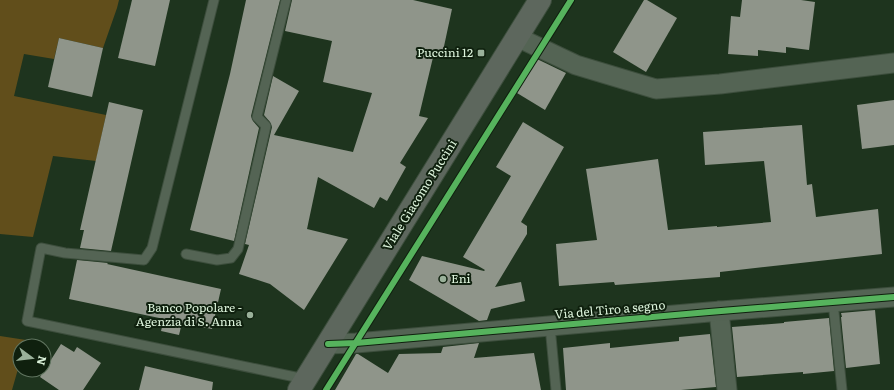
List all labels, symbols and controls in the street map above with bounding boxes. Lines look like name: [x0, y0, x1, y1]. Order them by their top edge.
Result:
place label: Puccini 12: [417, 43, 473, 61]
marker: Puccini 12: [476, 48, 486, 58]
street label: Viale Giacomo Puccini: [378, 136, 461, 253]
place label: Eni: [451, 269, 471, 287]
marker: Eni: [438, 274, 448, 284]
street label: Via del Tiro a segno: [554, 295, 666, 323]
place label: Banco Popolare - Agenzia di S. Anna: [136, 298, 243, 330]
marker: Banco Popolare - Agenzia di S. Anna: [245, 310, 255, 320]
north arrow: [12, 338, 52, 378]
text: N: [34, 354, 52, 367]

